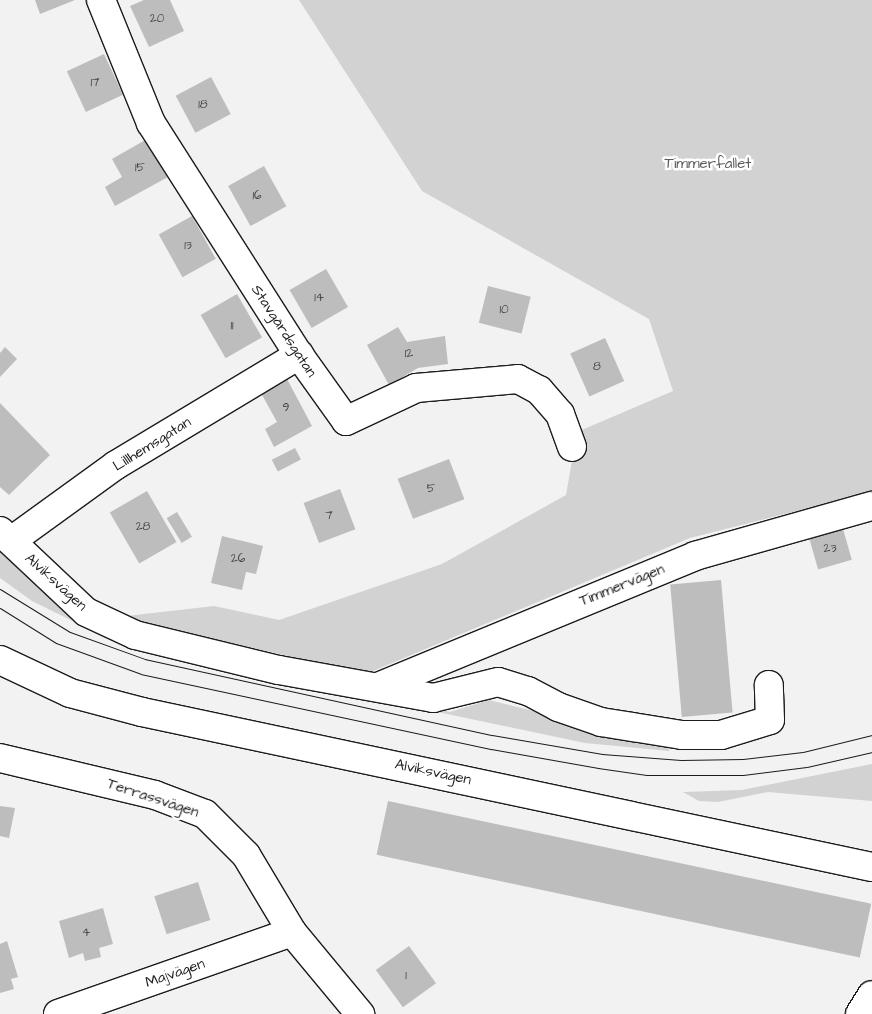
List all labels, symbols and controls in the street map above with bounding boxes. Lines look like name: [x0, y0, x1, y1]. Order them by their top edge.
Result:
house number: 20: [150, 12, 164, 26]
house number: 17: [91, 76, 99, 90]
house number: 18: [198, 98, 208, 112]
park label: Timmerfallet: [665, 155, 751, 173]
house number: 15: [135, 161, 145, 175]
house number: 16: [252, 189, 262, 203]
house number: 13: [184, 239, 192, 253]
street label: Stavgårdsgatan: [247, 281, 321, 381]
house number: 14: [314, 291, 324, 305]
house number: 10: [499, 303, 509, 317]
house number: 11: [230, 319, 234, 333]
house number: 12: [405, 347, 413, 361]
house number: 8: [593, 360, 601, 374]
house number: 9: [283, 401, 289, 415]
street label: Lillhemsgatan: [110, 413, 194, 475]
house number: 5: [427, 482, 435, 496]
house number: 7: [325, 509, 333, 523]
house number: 28: [136, 520, 150, 534]
house number: 23: [824, 542, 836, 556]
street label: Alviksvägen: [21, 549, 91, 615]
house number: 26: [231, 552, 245, 566]
street label: Timmervägen: [577, 560, 667, 610]
street label: Alviksvägen: [393, 755, 473, 789]
street label: Terrassvägen: [105, 775, 201, 821]
house number: 4: [82, 926, 90, 940]
street label: Majvägen: [143, 954, 207, 992]
house number: 1: [405, 969, 407, 983]

